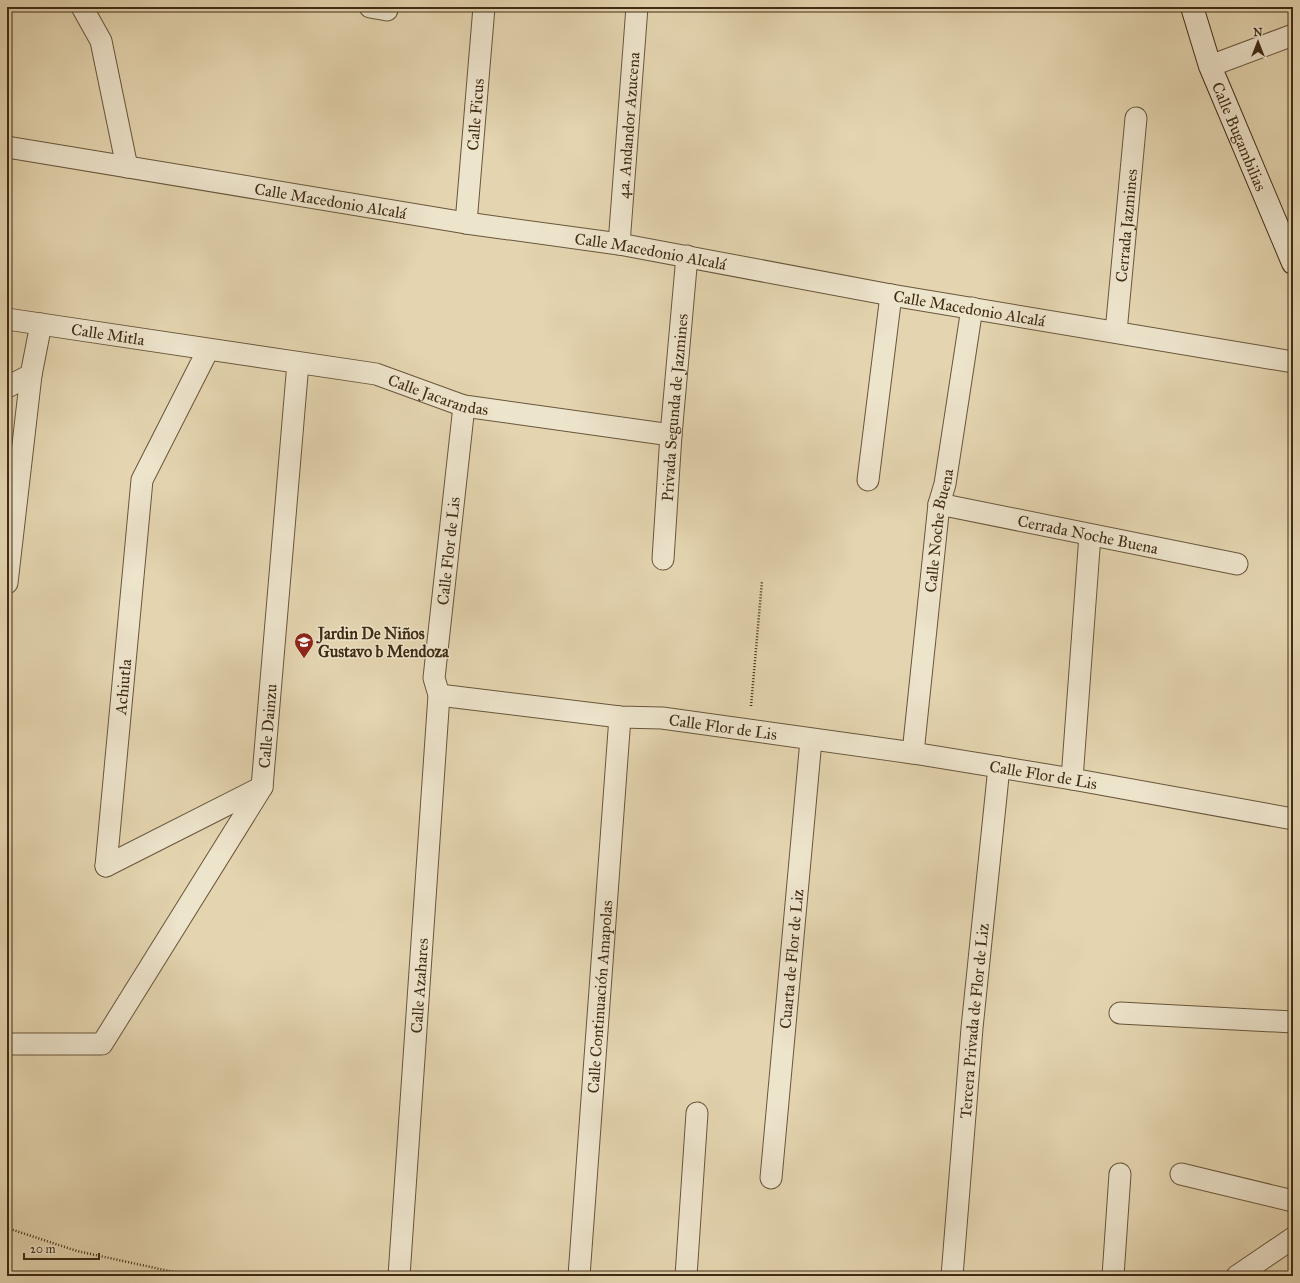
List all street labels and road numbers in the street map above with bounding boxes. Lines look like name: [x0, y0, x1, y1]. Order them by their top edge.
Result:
street label: 4a. Andandor Azucena: [613, 51, 644, 199]
street label: Calle Ficus: [463, 77, 488, 151]
street label: Calle Bugambilias: [1208, 79, 1271, 194]
street label: Cerrada Jazmines: [1112, 168, 1141, 283]
street label: Calle Macedonio Alcalá: [253, 179, 408, 223]
street label: Calle Macedonio Alcalá: [574, 229, 728, 274]
street label: Calle Macedonio Alcalá: [892, 287, 1047, 331]
street label: Privada Segunda de Jazmines: [658, 313, 692, 502]
street label: Calle Mitla: [70, 320, 146, 349]
street label: Calle Jacarandas: [385, 370, 490, 419]
street label: Calle Noche Buena: [921, 467, 957, 593]
street label: Calle Flor de Lis: [433, 496, 464, 606]
street label: Cerrada Noche Buena: [1016, 511, 1160, 558]
street label: Achiutla: [111, 658, 135, 717]
street label: Calle Dainzu: [255, 682, 281, 769]
street label: Calle Flor de Lis: [668, 710, 778, 744]
street label: Calle Flor de Lis: [988, 757, 1099, 793]
street label: Cuarta de Flor de Liz: [776, 888, 807, 1030]
street label: Calle Continuación Amapolas: [583, 899, 617, 1094]
street label: Tercera Privada de Flor de Liz: [956, 922, 993, 1119]
street label: Calle Azahares: [407, 937, 432, 1034]

